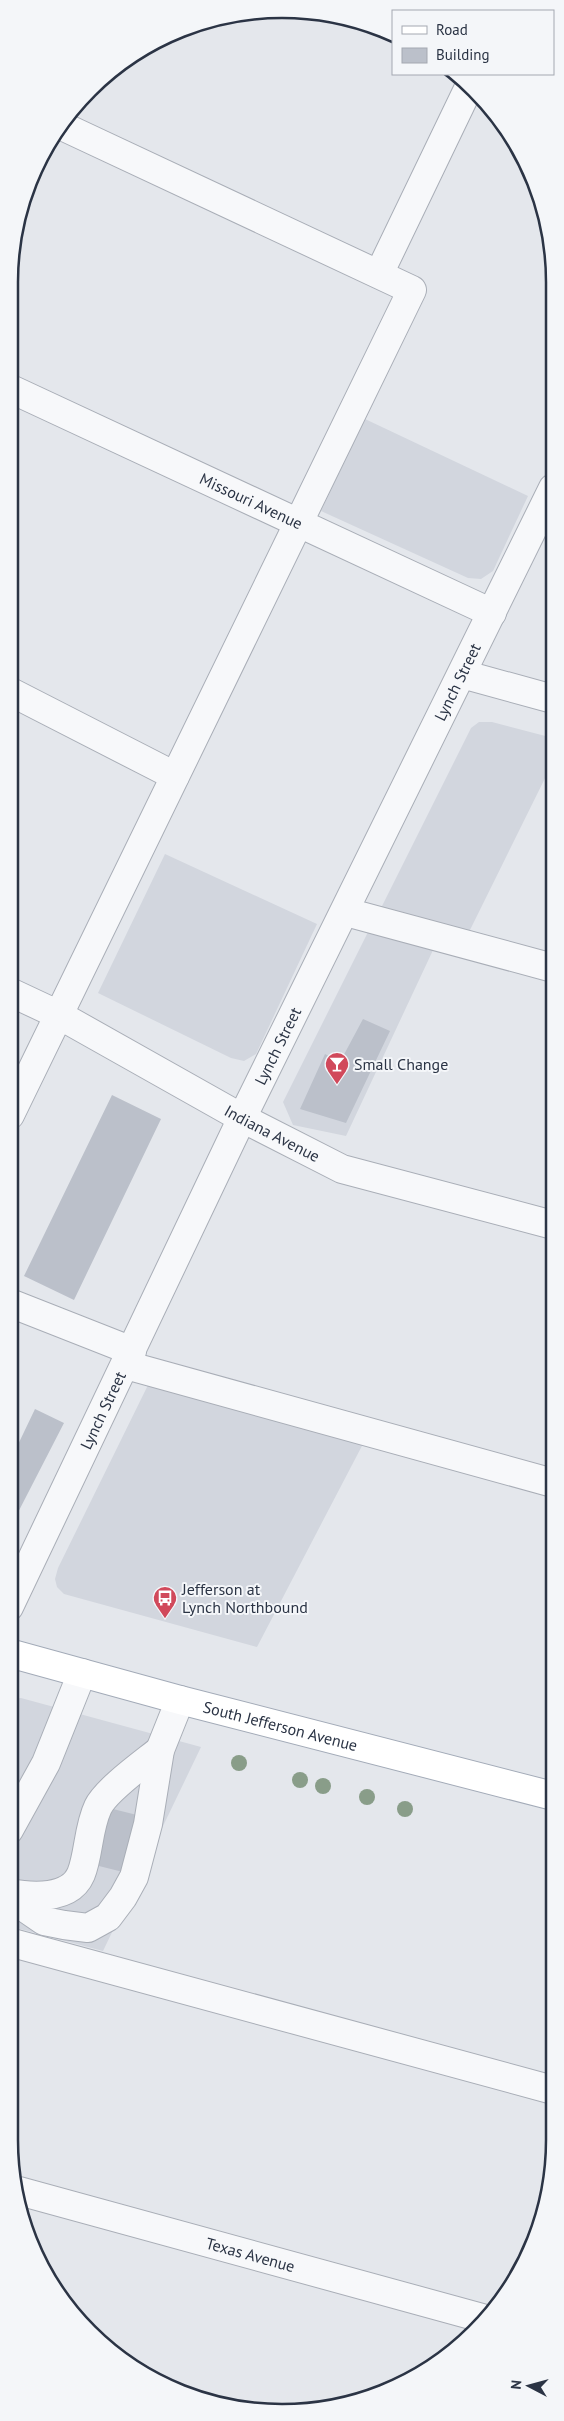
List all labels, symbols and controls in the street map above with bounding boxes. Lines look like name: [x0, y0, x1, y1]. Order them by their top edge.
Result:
legend: [392, 10, 554, 75]
text: Road: [436, 20, 468, 39]
text: Building: [436, 45, 490, 64]
street label: Missouri Avenue: [197, 468, 306, 533]
street label: Lynch Street: [430, 639, 485, 724]
street label: Lynch Street: [250, 1003, 305, 1088]
bar icon: Small Change: [324, 1051, 350, 1085]
place label: Small Change: [354, 1054, 448, 1074]
street label: Indiana Avenue: [221, 1100, 323, 1166]
street label: Lynch Street: [76, 1367, 130, 1452]
place label: Jefferson at Lynch Northbound: [181, 1579, 308, 1617]
bus stop icon: Jefferson at Lynch Northbound: [152, 1585, 178, 1619]
street label: South Jefferson Avenue: [201, 1696, 360, 1755]
street label: Texas Avenue: [204, 2233, 297, 2276]
north arrow: [504, 2361, 554, 2411]
text: N: [507, 2379, 526, 2390]

